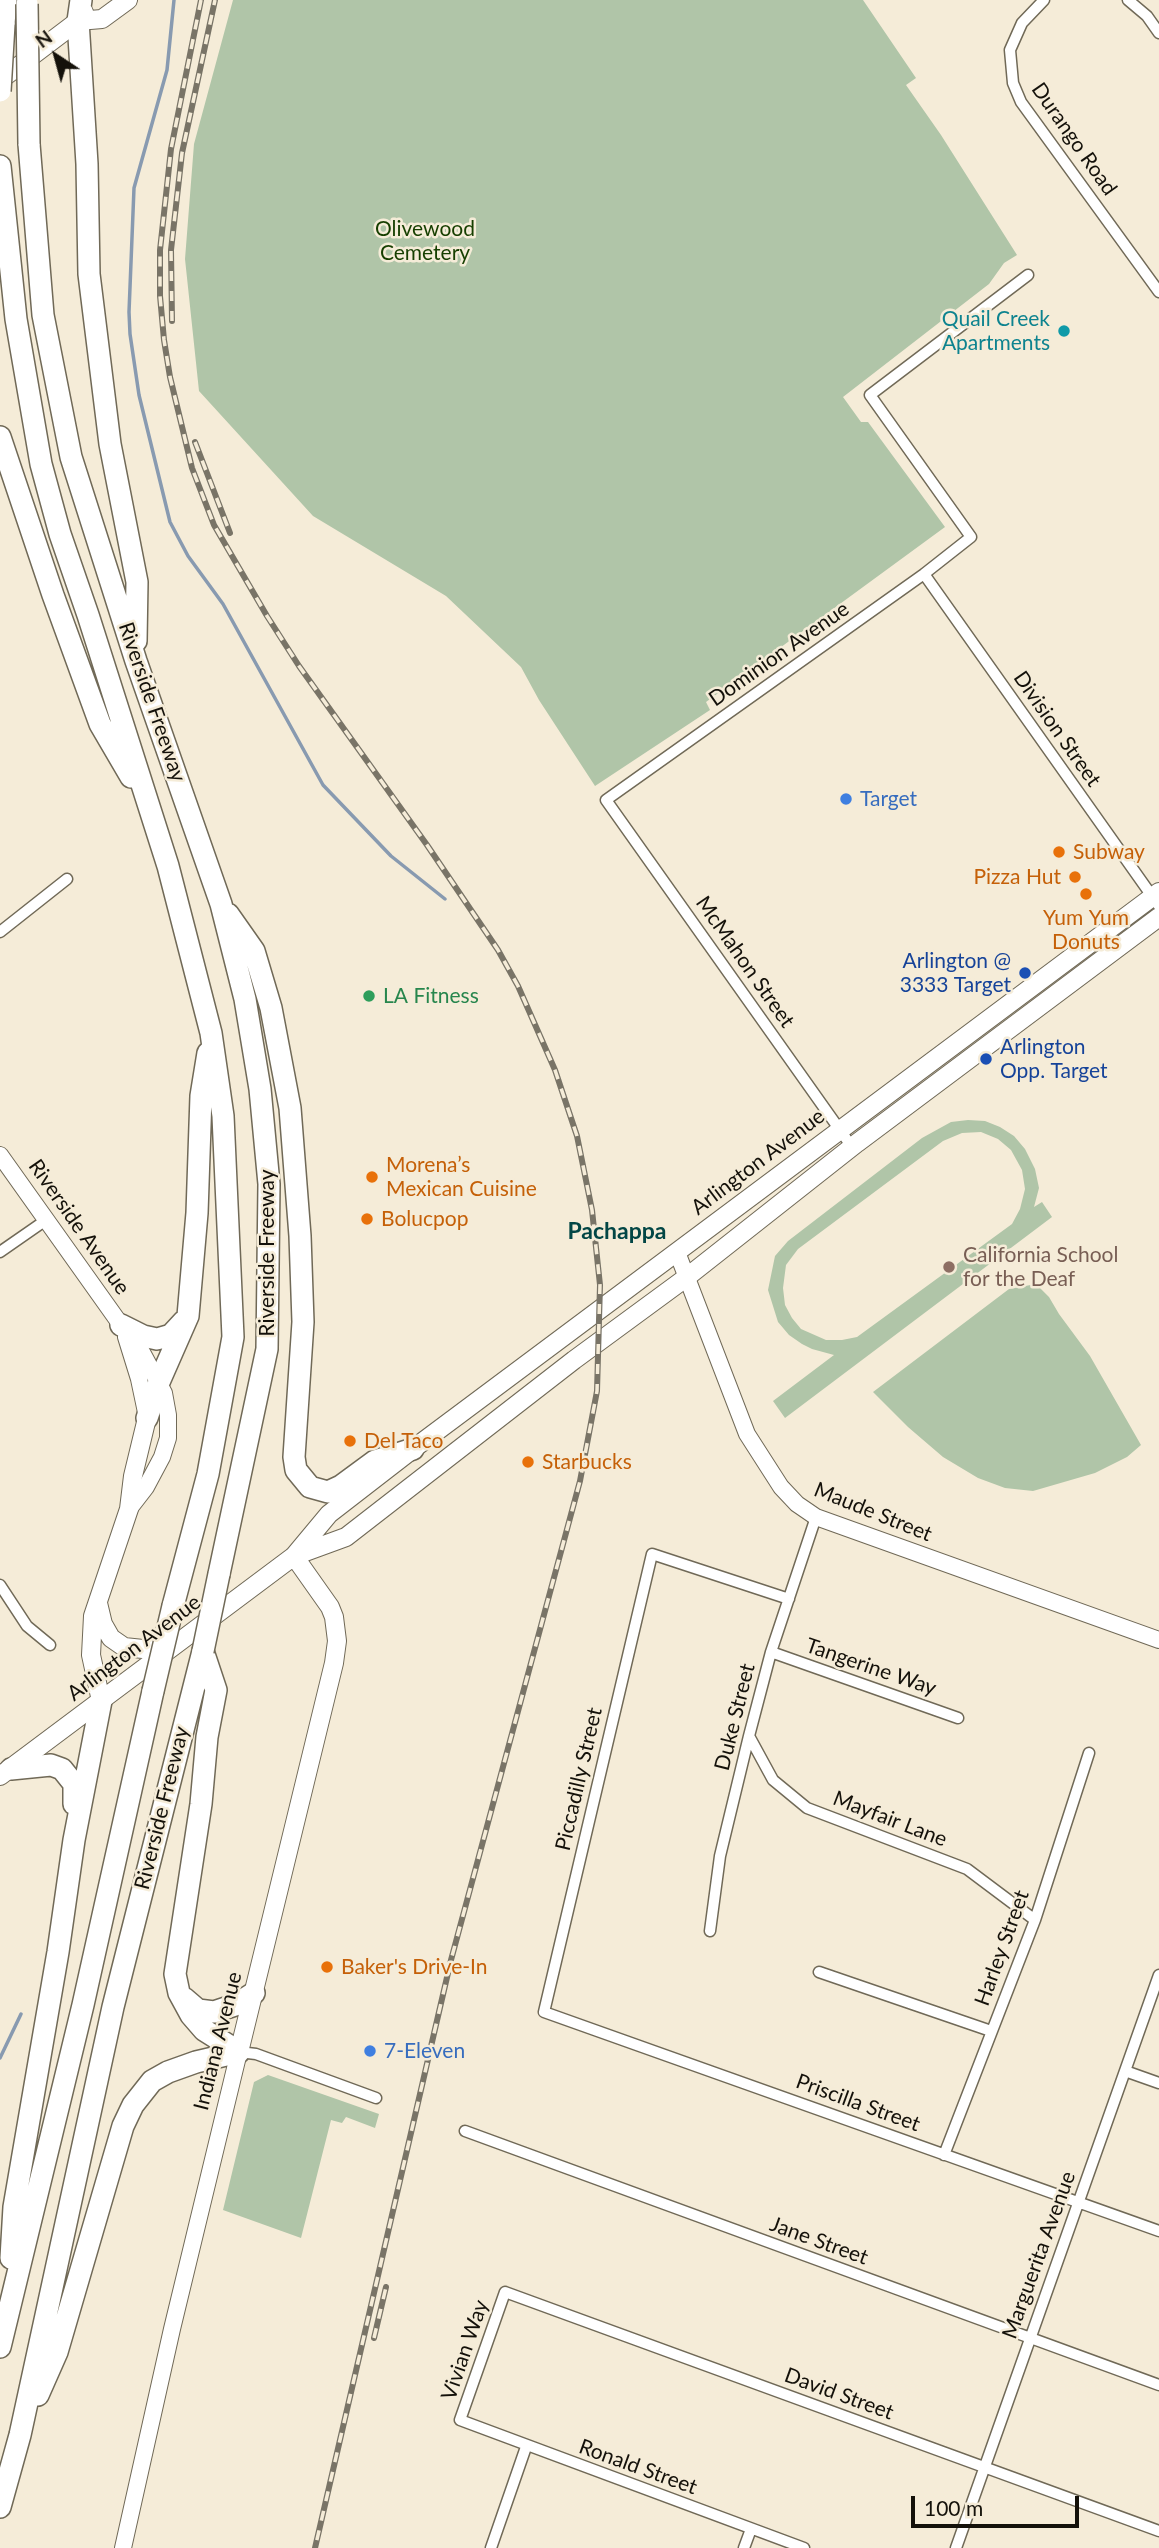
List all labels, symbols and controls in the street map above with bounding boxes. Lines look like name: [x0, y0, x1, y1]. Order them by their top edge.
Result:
north arrow: [21, 21, 91, 91]
text: N: [31, 25, 56, 52]
street label: Durango Road: [1026, 78, 1122, 200]
park label: Olivewood Cemetery: [375, 216, 475, 266]
place label: Quail Creek Apartments: [942, 306, 1050, 356]
marker: Quail Creek Apartments: [1056, 323, 1072, 339]
street label: Dominion Avenue: [704, 596, 854, 712]
street label: Riverside Freeway: [113, 619, 191, 785]
street label: Division Street: [1008, 666, 1106, 792]
place label: Target: [860, 786, 917, 812]
marker: Target: [838, 791, 854, 807]
place label: Subway: [1073, 839, 1145, 865]
marker: Subway: [1051, 844, 1067, 860]
place label: Pizza Hut: [974, 864, 1061, 890]
marker: Pizza Hut: [1067, 869, 1083, 885]
marker: Yum Yum Donuts: [1078, 886, 1094, 902]
street label: McMahon Street: [690, 891, 800, 1033]
place label: Yum Yum Donuts: [1043, 905, 1129, 955]
place label: Arlington @ 3333 Target: [900, 948, 1011, 998]
marker: Arlington @ 3333 Target: [1017, 965, 1033, 981]
place label: LA Fitness: [383, 983, 479, 1009]
marker: LA Fitness: [361, 988, 377, 1004]
place label: Arlington Opp. Target: [1000, 1034, 1108, 1084]
marker: Arlington Opp. Target: [978, 1051, 994, 1067]
street label: Arlington Avenue: [686, 1104, 830, 1220]
place label: Morena’s Mexican Cuisine: [386, 1152, 537, 1202]
street label: Riverside Avenue: [23, 1155, 135, 1299]
street label: Riverside Freeway: [254, 1169, 280, 1337]
marker: Morena’s Mexican Cuisine: [364, 1169, 380, 1185]
place label: Bolucpop: [381, 1206, 468, 1232]
marker: Bolucpop: [359, 1211, 375, 1227]
district label: Pachappa: [567, 1218, 667, 1246]
place label: California School for the Deaf: [963, 1242, 1118, 1292]
marker: California School for the Deaf: [941, 1259, 957, 1275]
place label: Del Taco: [364, 1428, 443, 1454]
marker: Del Taco: [342, 1433, 358, 1449]
place label: Starbucks: [542, 1449, 632, 1475]
marker: Starbucks: [520, 1454, 536, 1470]
street label: Maude Street: [810, 1477, 936, 1547]
street label: Arlington Avenue: [62, 1590, 206, 1706]
street label: Tangerine Way: [802, 1633, 940, 1701]
street label: Duke Street: [710, 1661, 760, 1773]
street label: Piccadilly Street: [550, 1705, 608, 1853]
street label: Riverside Freeway: [130, 1724, 194, 1892]
street label: Mayfair Lane: [829, 1786, 951, 1852]
street label: Harley Street: [969, 1887, 1035, 2009]
place label: Baker's Drive-In: [341, 1954, 488, 1980]
marker: Baker's Drive-In: [319, 1959, 335, 1975]
street label: Indiana Avenue: [189, 1969, 247, 2113]
place label: 7-Eleven: [384, 2038, 465, 2064]
marker: 7-Eleven: [362, 2043, 378, 2059]
street label: Priscilla Street: [792, 2069, 924, 2137]
street label: Marguerita Avenue: [997, 2168, 1081, 2342]
street label: Jane Street: [767, 2212, 871, 2270]
street label: Vivian Way: [436, 2297, 494, 2403]
street label: David Street: [781, 2363, 897, 2425]
street label: Ronald Street: [575, 2434, 701, 2500]
scale bar: [914, 2482, 1082, 2526]
text: 100 m: [924, 2495, 983, 2520]

